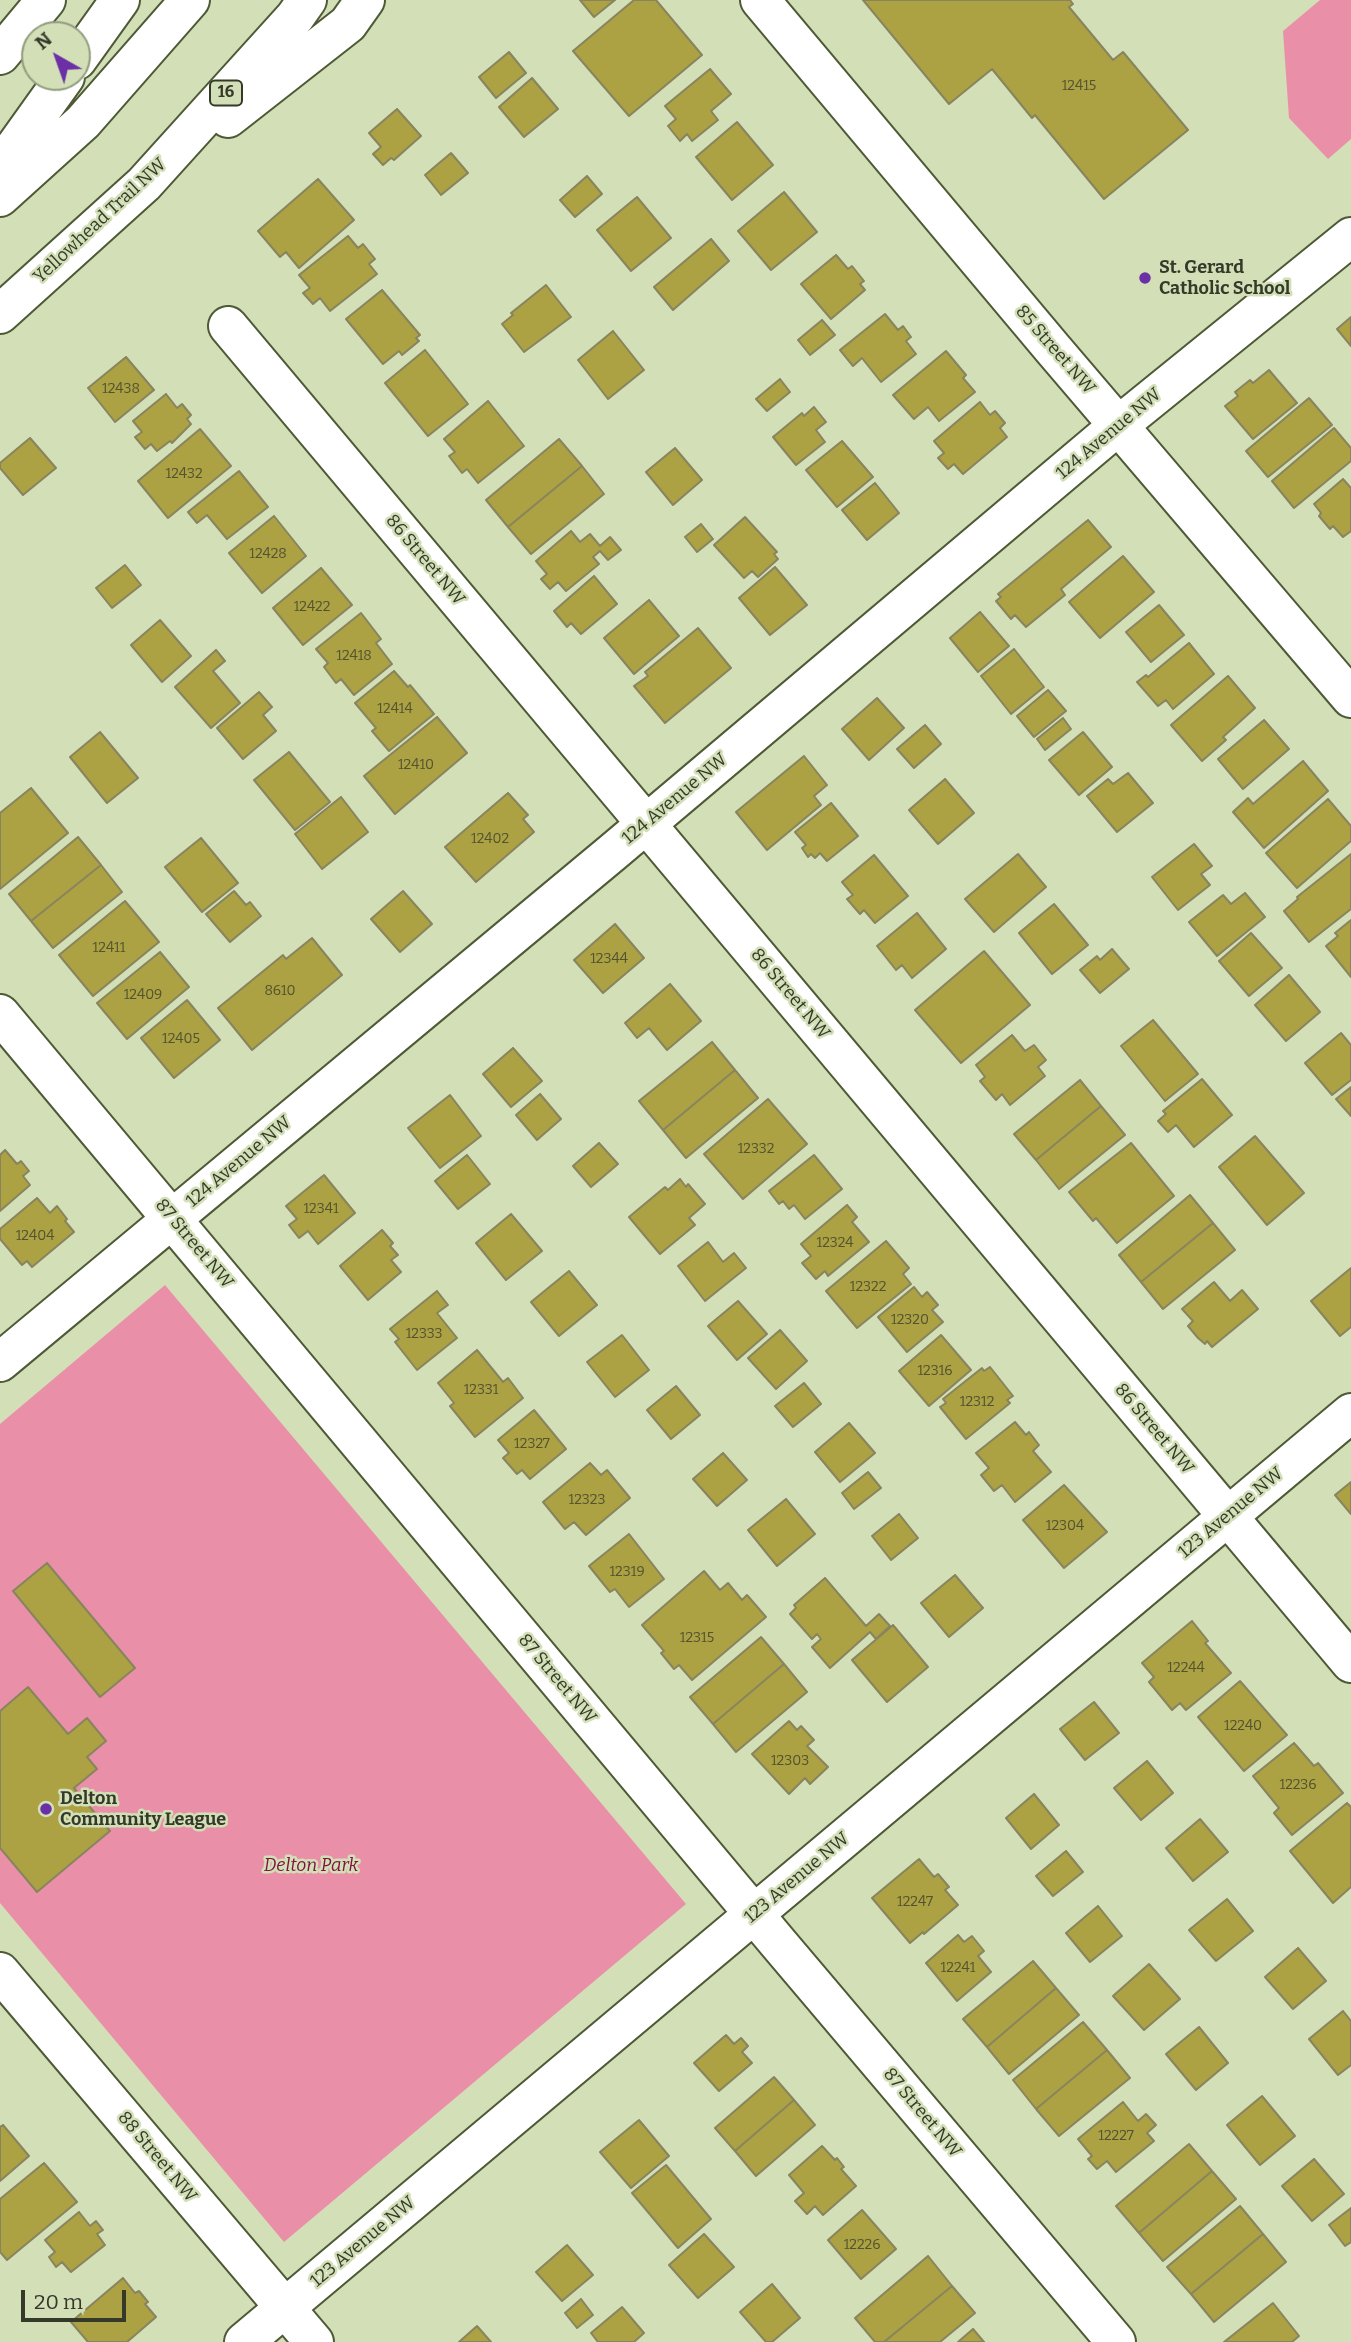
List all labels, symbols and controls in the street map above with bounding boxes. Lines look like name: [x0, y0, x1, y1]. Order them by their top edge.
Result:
north arrow: [21, 21, 91, 91]
text: N: [30, 28, 56, 55]
house number: 12415: [1062, 78, 1096, 94]
road number: 16: [210, 80, 242, 106]
street label: Yellowhead Trail NW: [29, 154, 171, 288]
place label: St. Gerard Catholic School: [1159, 257, 1290, 300]
marker: St. Gerard Catholic School: [1137, 270, 1153, 286]
street label: 85 Street NW: [1011, 301, 1099, 399]
house number: 12438: [102, 381, 140, 397]
street label: 124 Avenue NW: [1052, 384, 1166, 484]
house number: 12432: [165, 466, 203, 482]
street label: 86 Street NW: [381, 510, 469, 610]
house number: 12428: [249, 546, 287, 562]
house number: 12422: [294, 599, 330, 615]
house number: 12418: [336, 648, 372, 664]
house number: 12414: [377, 701, 413, 717]
street label: 124 Avenue NW: [618, 749, 732, 849]
house number: 12410: [398, 757, 434, 773]
house number: 12402: [471, 831, 509, 847]
house number: 12411: [93, 940, 125, 956]
street label: 86 Street NW: [746, 944, 834, 1044]
house number: 12344: [590, 951, 628, 967]
house number: 8610: [264, 983, 296, 999]
house number: 12409: [124, 987, 162, 1003]
house number: 12405: [162, 1031, 200, 1047]
street label: 124 Avenue NW: [182, 1112, 296, 1212]
house number: 12332: [738, 1141, 774, 1157]
street label: 87 Street NW: [150, 1195, 238, 1293]
house number: 12341: [303, 1201, 339, 1217]
house number: 12404: [16, 1228, 54, 1244]
house number: 12324: [816, 1235, 854, 1251]
house number: 12322: [850, 1279, 886, 1295]
house number: 12320: [891, 1312, 929, 1328]
house number: 12333: [406, 1326, 442, 1342]
house number: 12316: [917, 1363, 953, 1379]
street label: 86 Street NW: [1110, 1379, 1198, 1479]
house number: 12331: [464, 1382, 498, 1398]
house number: 12312: [960, 1394, 994, 1410]
house number: 12327: [514, 1436, 550, 1452]
street label: 123 Avenue NW: [1174, 1463, 1288, 1563]
house number: 12323: [569, 1492, 605, 1508]
house number: 12304: [1046, 1518, 1084, 1534]
house number: 12319: [609, 1564, 645, 1580]
street label: 87 Street NW: [513, 1630, 601, 1728]
house number: 12315: [680, 1630, 714, 1646]
house number: 12244: [1167, 1660, 1205, 1676]
house number: 12240: [1224, 1718, 1262, 1734]
house number: 12303: [771, 1753, 809, 1769]
house number: 12236: [1279, 1777, 1317, 1793]
place label: Delton Community League: [60, 1788, 226, 1830]
marker: Delton Community League: [38, 1801, 54, 1817]
street label: 123 Avenue NW: [740, 1828, 854, 1928]
park label: Delton Park: [264, 1855, 358, 1877]
house number: 12247: [897, 1894, 933, 1910]
house number: 12241: [941, 1960, 975, 1976]
street label: 87 Street NW: [878, 2064, 966, 2162]
street label: 88 Street NW: [113, 2107, 201, 2207]
house number: 12227: [1098, 2128, 1134, 2144]
street label: 123 Avenue NW: [306, 2192, 420, 2292]
house number: 12226: [844, 2237, 880, 2253]
scale bar: [24, 2276, 130, 2320]
text: 20 m: [34, 2289, 83, 2315]

